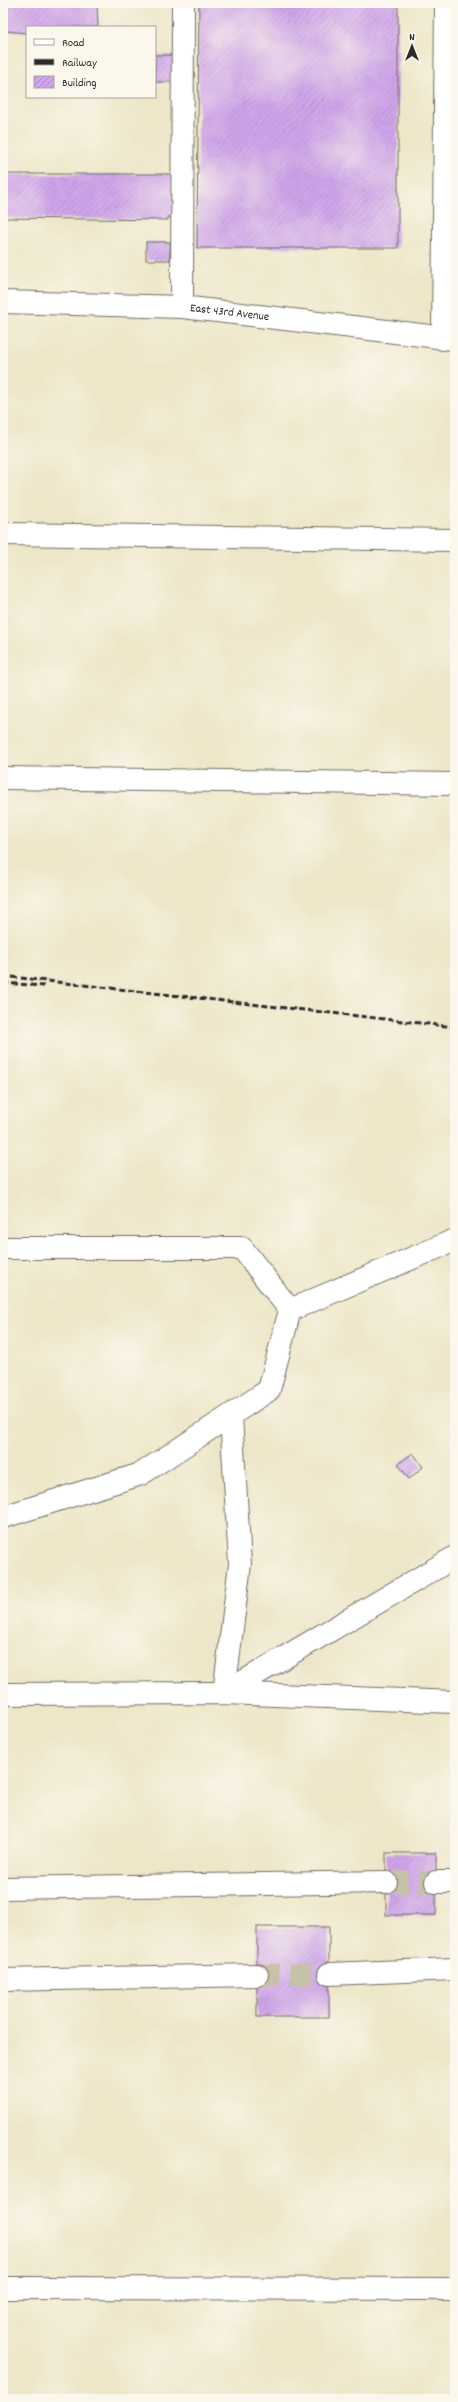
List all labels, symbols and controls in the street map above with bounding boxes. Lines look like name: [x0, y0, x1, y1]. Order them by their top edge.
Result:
legend: [26, 26, 156, 98]
north arrow: [392, 26, 432, 66]
text: N: [409, 30, 415, 46]
text: Road: [62, 35, 84, 52]
text: Railway: [62, 55, 98, 72]
text: Building: [62, 75, 97, 92]
street label: East 43rd Avenue: [189, 300, 270, 326]

